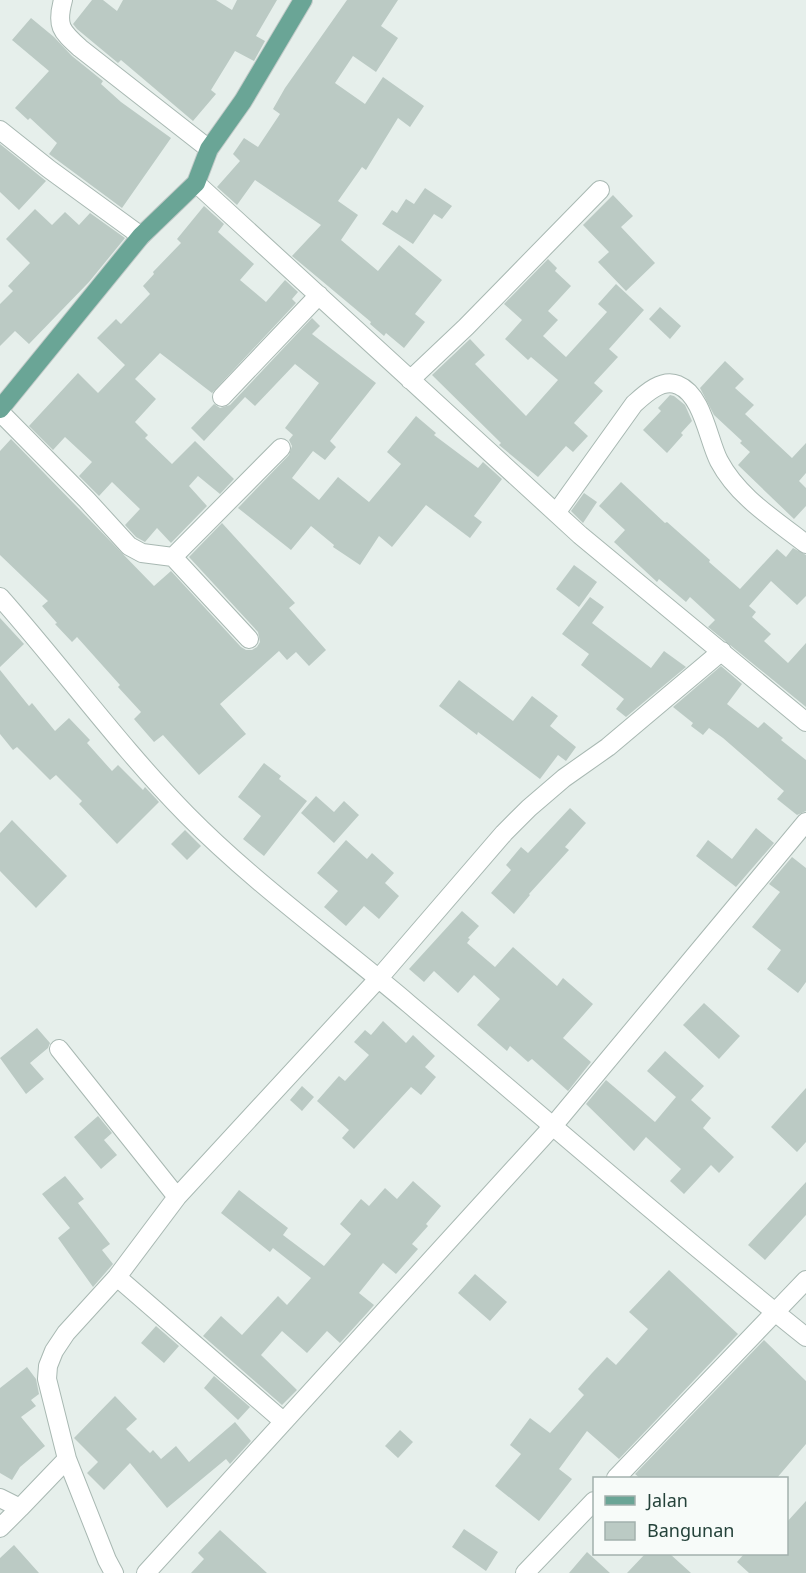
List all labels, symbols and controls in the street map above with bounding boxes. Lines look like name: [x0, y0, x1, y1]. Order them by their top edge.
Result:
legend: [593, 1477, 788, 1555]
text: Jalan: [645, 1488, 688, 1512]
text: Bangunan: [647, 1518, 734, 1542]

